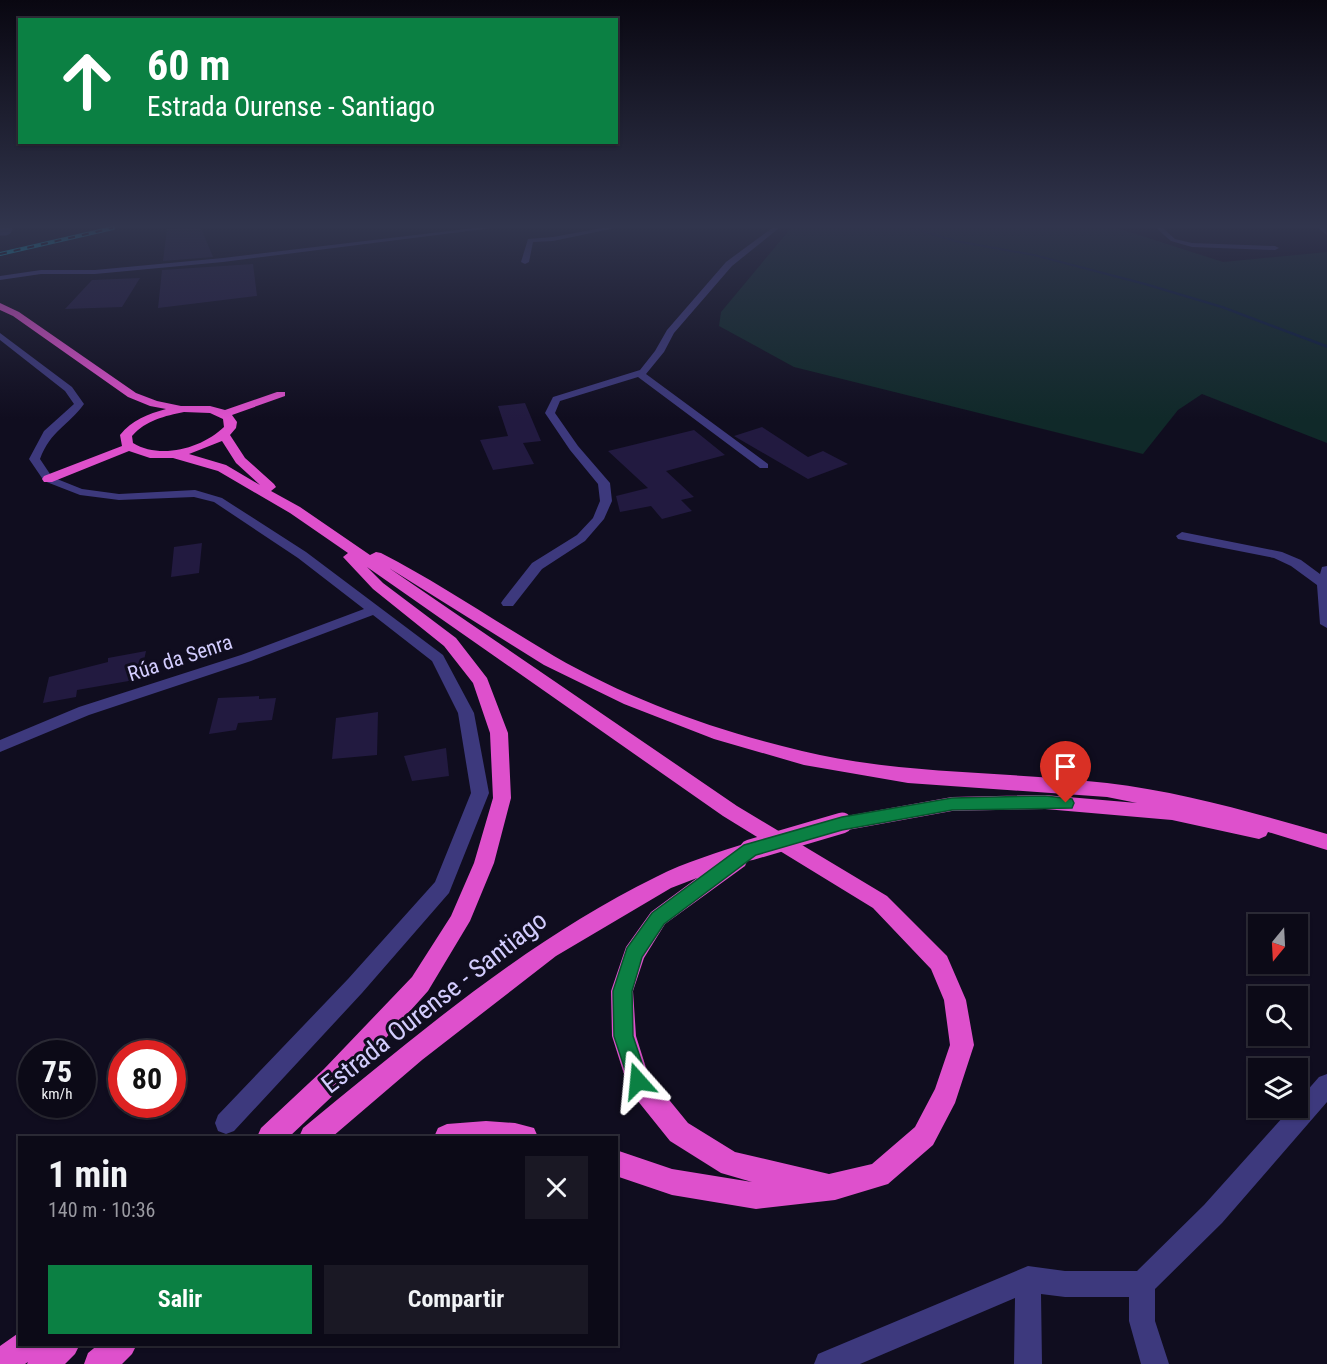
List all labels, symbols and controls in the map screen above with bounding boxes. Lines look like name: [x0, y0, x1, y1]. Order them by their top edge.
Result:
text: 60 m: [147, 41, 230, 90]
icon: ahead: [48, 42, 126, 120]
text: Estrada Ourense - Santiago: [147, 91, 435, 123]
street label: Rúa da Senra: [125, 630, 235, 686]
pin: [1040, 741, 1091, 803]
icon: arrive: [1049, 750, 1082, 783]
street label: Estrada Ourense - Santiago: [316, 905, 552, 1099]
north arrow: [1248, 914, 1308, 974]
map controls: [1248, 914, 1308, 1118]
button: search: [1248, 986, 1308, 1046]
speed limit sign: 80: [108, 1040, 186, 1118]
position arrow: [606, 1049, 670, 1113]
text: 75: [42, 1054, 72, 1089]
button: layers: [1248, 1058, 1308, 1118]
text: km/h: [42, 1085, 72, 1103]
text: 1 min: [48, 1154, 128, 1196]
button: close: [525, 1156, 588, 1219]
text: 140 m · 10:36: [48, 1198, 155, 1222]
button: Salir: [48, 1265, 312, 1334]
button: Compartir: [324, 1265, 588, 1334]

